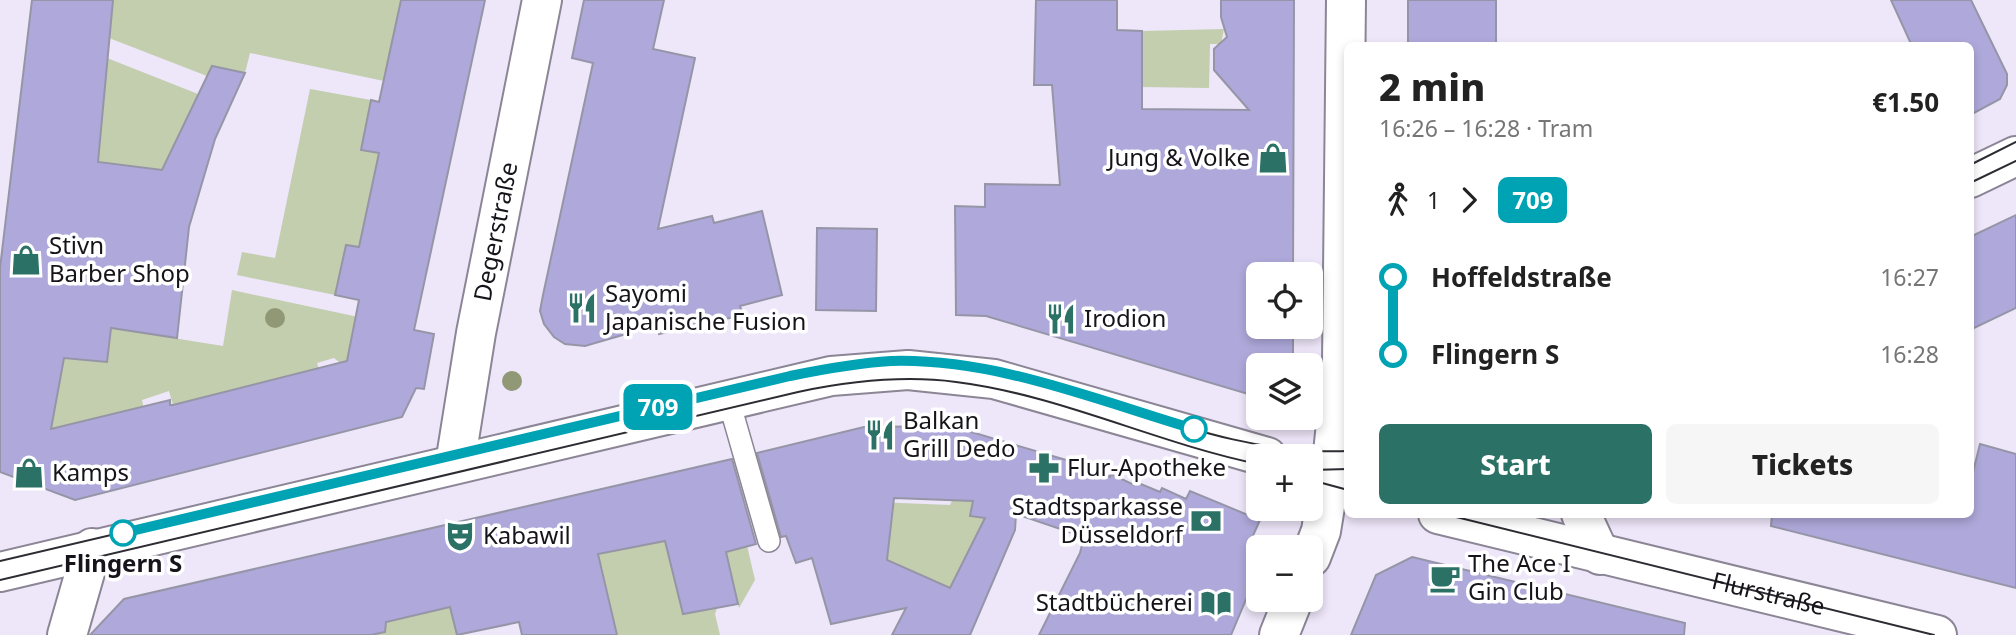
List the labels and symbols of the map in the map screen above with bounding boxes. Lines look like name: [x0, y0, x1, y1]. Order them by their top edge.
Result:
place label: Jung & Volke: [1106, 140, 1250, 173]
shop icon: Jung & Volke: [1256, 141, 1290, 175]
street label: Degerstraße: [465, 159, 525, 304]
place label: Stivn Barber Shop: [49, 228, 190, 289]
shop icon: Stivn Barber Shop: [9, 243, 43, 277]
place label: Sayomi Japanische Fusion: [603, 276, 806, 337]
restaurant icon: Sayomi Japanische Fusion: [565, 291, 599, 325]
place label: Irodion: [1084, 301, 1166, 334]
restaurant icon: Irodion: [1044, 302, 1078, 336]
line badge: 709: [618, 384, 698, 430]
place label: Balkan Grill Dedo: [903, 403, 1016, 464]
unlabelled marker: [1181, 416, 1207, 442]
restaurant icon: Balkan Grill Dedo: [863, 418, 897, 452]
place label: Flur-Apotheke: [1067, 450, 1226, 483]
pharmacy icon: Flur-Apotheke: [1027, 451, 1061, 485]
place label: Kamps: [52, 455, 129, 488]
shop icon: Kamps: [12, 456, 46, 490]
place label: Stadtsparkasse Düsseldorf: [1012, 489, 1185, 550]
bank icon: Stadtsparkasse Düsseldorf: [1189, 504, 1223, 538]
place label: Kabawil: [483, 518, 571, 551]
theatre icon: Kabawil: [443, 519, 477, 553]
marker: Flingern S: [110, 520, 136, 546]
place label: Flingern S: [64, 546, 182, 579]
place label: The Ace I Gin Club: [1468, 546, 1571, 607]
cafe icon: The Ace I Gin Club: [1428, 561, 1462, 595]
street label: Flurstraße: [1709, 563, 1829, 622]
place label: Stadtbücherei: [1036, 585, 1193, 618]
library icon: Stadtbücherei: [1199, 586, 1233, 620]

